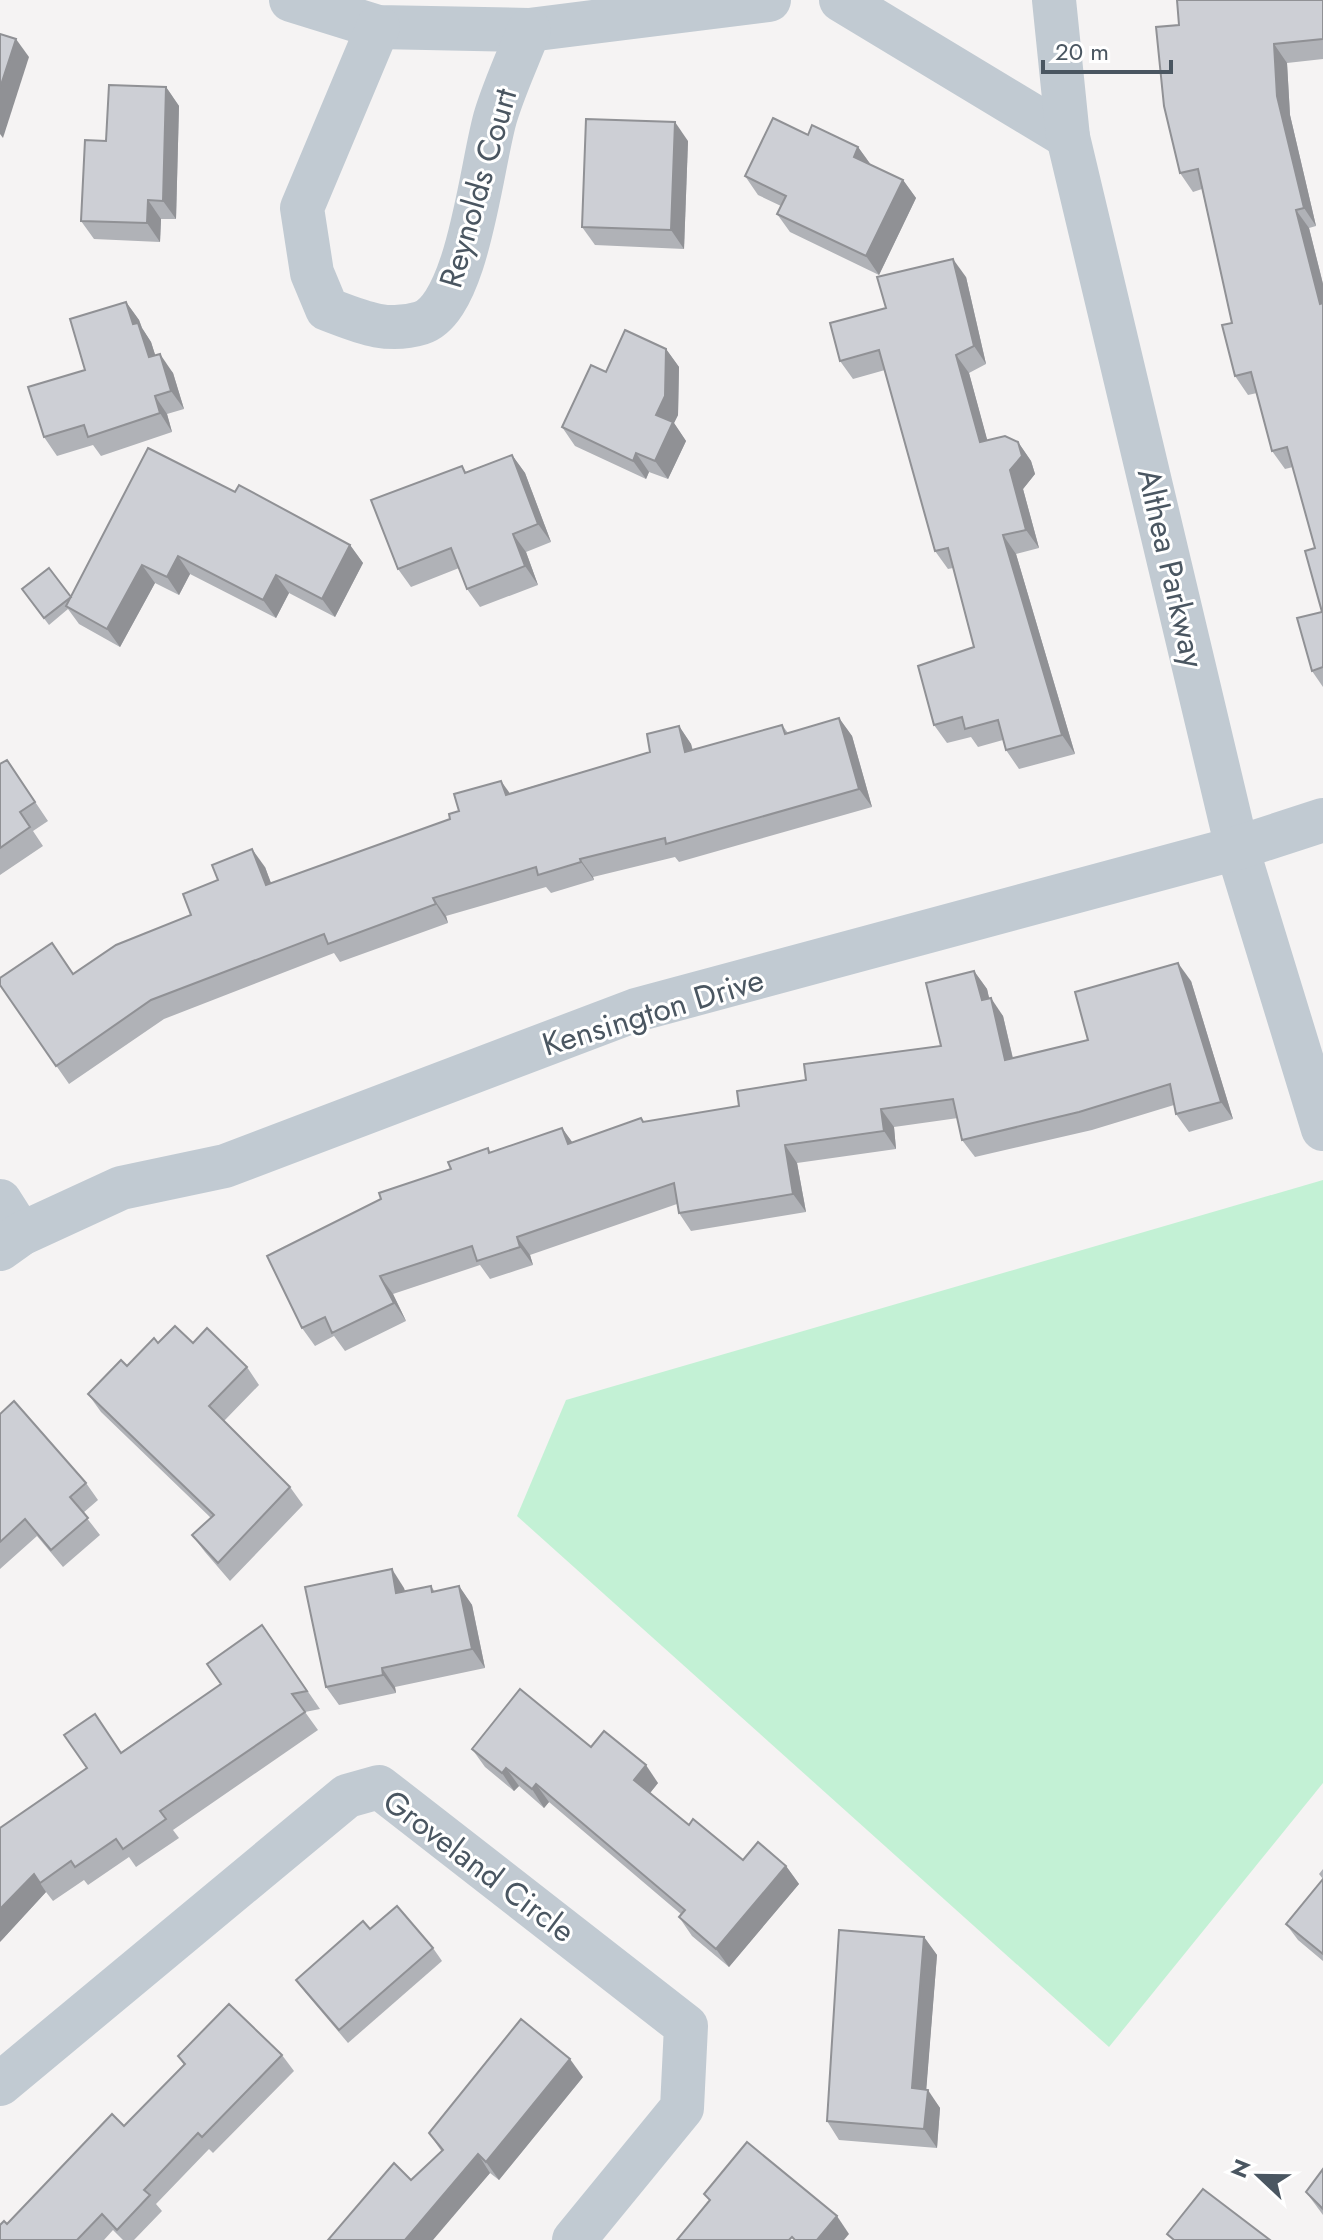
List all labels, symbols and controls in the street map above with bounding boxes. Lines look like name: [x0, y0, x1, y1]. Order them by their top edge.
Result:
scale bar: [1043, 24, 1171, 74]
text: 20 m: [1055, 34, 1109, 69]
street label: Reynolds Court: [428, 83, 528, 293]
street label: Althea Parkway: [1126, 464, 1216, 673]
street label: Kensington Drive: [537, 956, 769, 1068]
street label: Groveland Circle: [373, 1779, 585, 1953]
north arrow: [1219, 2136, 1299, 2216]
text: N: [1222, 2154, 1259, 2183]

